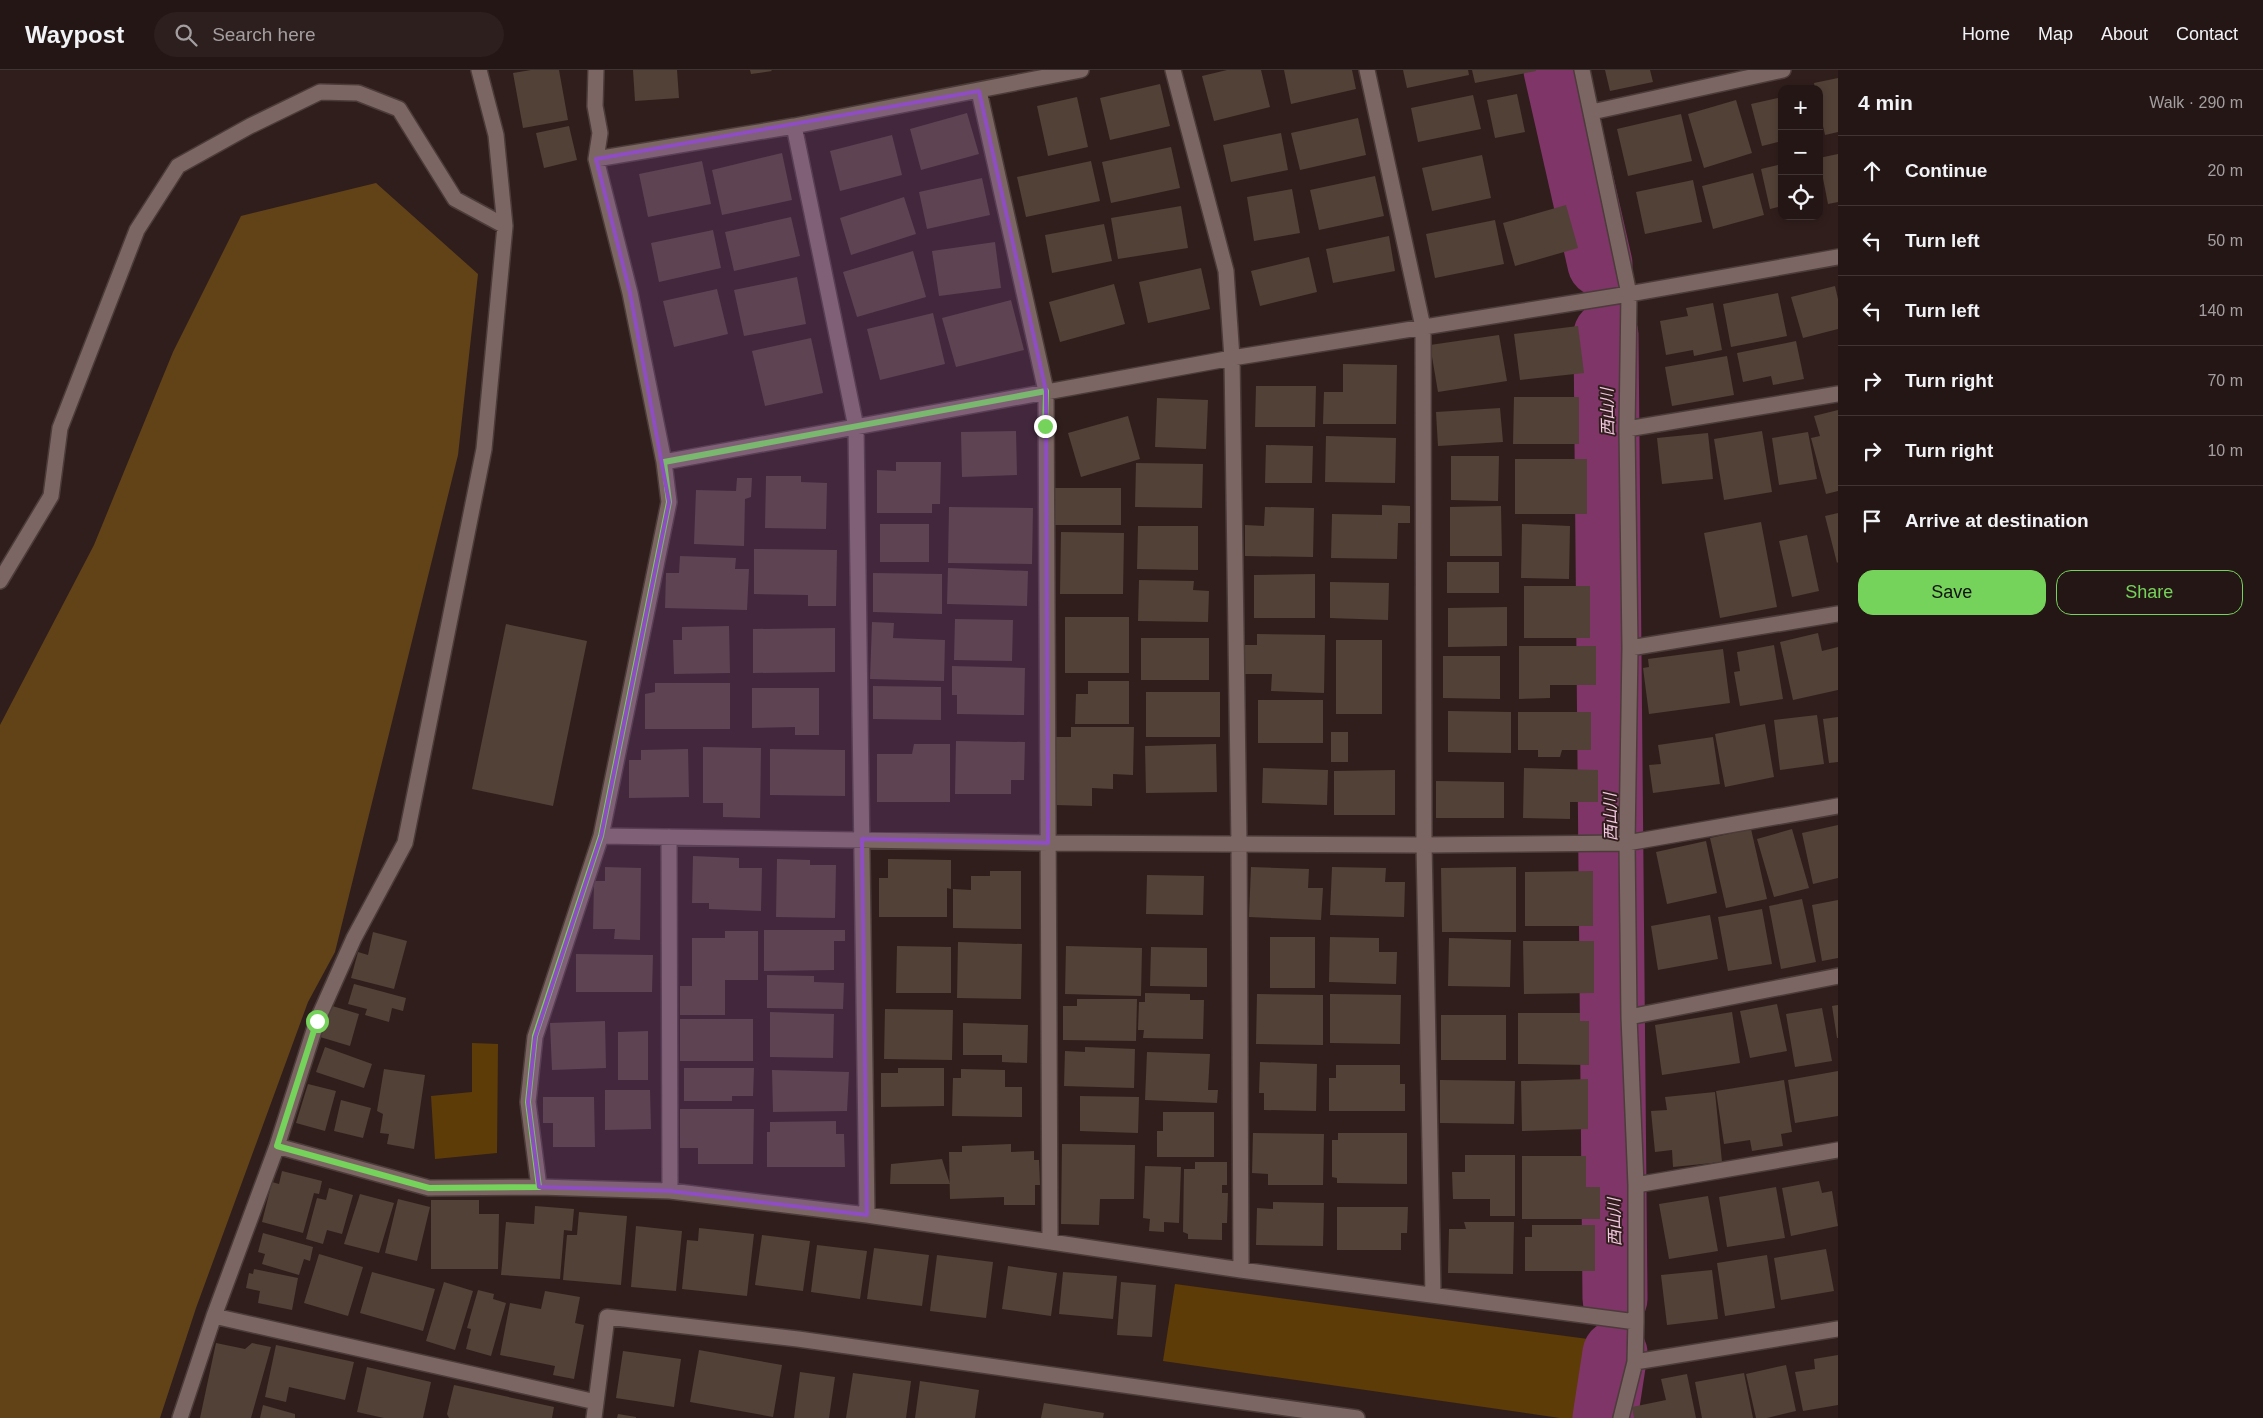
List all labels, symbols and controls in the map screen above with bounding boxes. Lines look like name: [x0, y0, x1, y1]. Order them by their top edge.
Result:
search box: [154, 12, 504, 57]
text: Waypost: [25, 21, 124, 48]
icon: search: [172, 21, 200, 49]
text: Search here: [212, 24, 316, 45]
text: Home: [1962, 24, 2010, 44]
text: Map: [2038, 24, 2073, 44]
text: About: [2101, 24, 2148, 44]
text: Contact: [2176, 24, 2238, 44]
map controls: [1778, 85, 1823, 220]
button: +: [1778, 85, 1823, 130]
text: 4 min: [1858, 91, 1913, 114]
text: Walk · 290 m: [2149, 94, 2243, 111]
button: −: [1778, 130, 1823, 175]
icon: ahead: [1858, 157, 1886, 185]
text: Continue: [1905, 160, 1987, 181]
text: 20 m: [2207, 162, 2243, 179]
button: locate: [1778, 175, 1823, 220]
icon: left: [1858, 227, 1886, 255]
text: Turn left: [1905, 230, 1980, 251]
text: 50 m: [2207, 232, 2243, 249]
icon: left: [1858, 297, 1886, 325]
text: Turn left: [1905, 300, 1980, 321]
text: 140 m: [2199, 302, 2243, 319]
icon: right: [1858, 367, 1886, 395]
text: Turn right: [1905, 370, 1993, 391]
text: 70 m: [2207, 372, 2243, 389]
water label: 西山川: [1599, 386, 1616, 436]
route end: [1034, 415, 1057, 438]
icon: right: [1858, 437, 1886, 465]
text: Turn right: [1905, 440, 1993, 461]
text: 10 m: [2207, 442, 2243, 459]
icon: arrive: [1858, 507, 1886, 535]
text: Arrive at destination: [1905, 510, 2089, 531]
button: Save: [1858, 570, 2046, 615]
button: Share: [2056, 570, 2243, 615]
water label: 西山川: [1602, 791, 1619, 841]
route start: [306, 1010, 329, 1033]
water label: 西山川: [1606, 1196, 1623, 1246]

